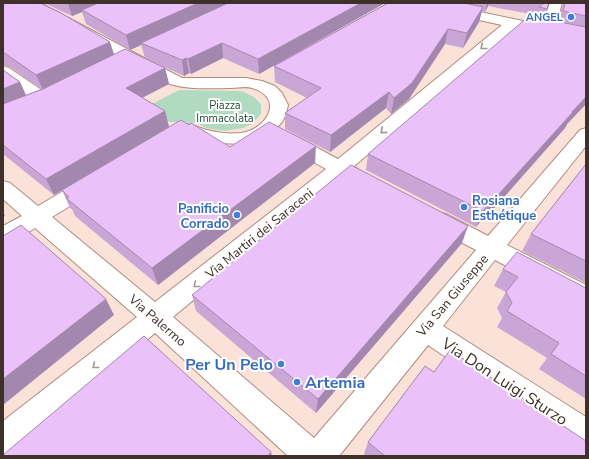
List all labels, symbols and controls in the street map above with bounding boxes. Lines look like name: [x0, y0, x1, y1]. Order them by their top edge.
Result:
place label: ANGEL: [526, 10, 563, 25]
marker: ANGEL: [566, 12, 576, 22]
one-way arrow: [480, 43, 488, 50]
park label: Piazza Immacolata: [196, 98, 254, 126]
one-way arrow: [381, 126, 388, 133]
street label: Via Martiri dei Saraceni: [201, 185, 317, 284]
place label: Rosiana Esthétique: [472, 192, 536, 225]
place label: Panificio Corrado: [178, 200, 229, 233]
marker: Rosiana Esthétique: [459, 202, 469, 212]
marker: Panificio Corrado: [232, 210, 242, 220]
street label: Via San Giuseppe: [412, 250, 493, 342]
one-way arrow: [194, 280, 201, 287]
street label: Via Palermo: [124, 290, 190, 351]
street label: Via Don Luigi Sturzo: [436, 332, 572, 431]
place label: Per Un Pelo: [185, 354, 273, 376]
marker: Per Un Pelo: [276, 359, 286, 369]
one-way arrow: [93, 362, 100, 369]
place label: Artemia: [305, 372, 365, 394]
marker: Artemia: [292, 377, 302, 387]

